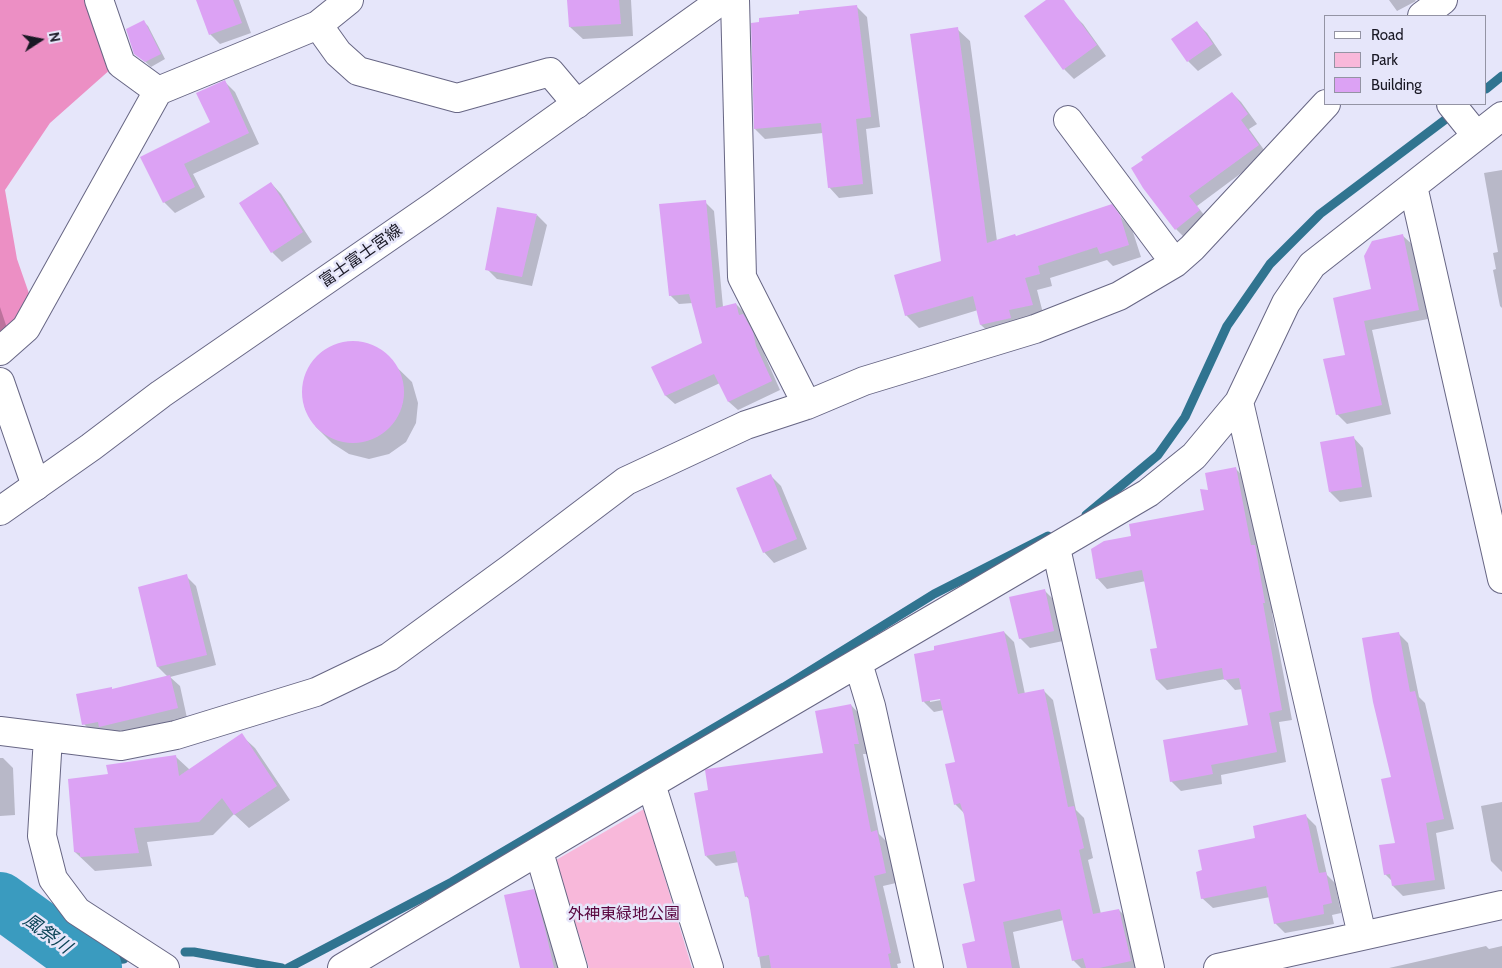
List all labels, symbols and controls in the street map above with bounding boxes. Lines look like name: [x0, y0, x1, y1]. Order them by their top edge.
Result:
north arrow: [15, 15, 65, 65]
legend: [1324, 15, 1487, 105]
text: Road: [1371, 26, 1404, 44]
text: N: [45, 31, 65, 44]
text: Park: [1371, 51, 1398, 69]
text: Building: [1371, 76, 1422, 94]
street label: 富士富士宮線: [316, 221, 406, 291]
park label: 外神東緑地公園: [568, 904, 680, 924]
water label: 風祭川: [19, 909, 75, 959]

